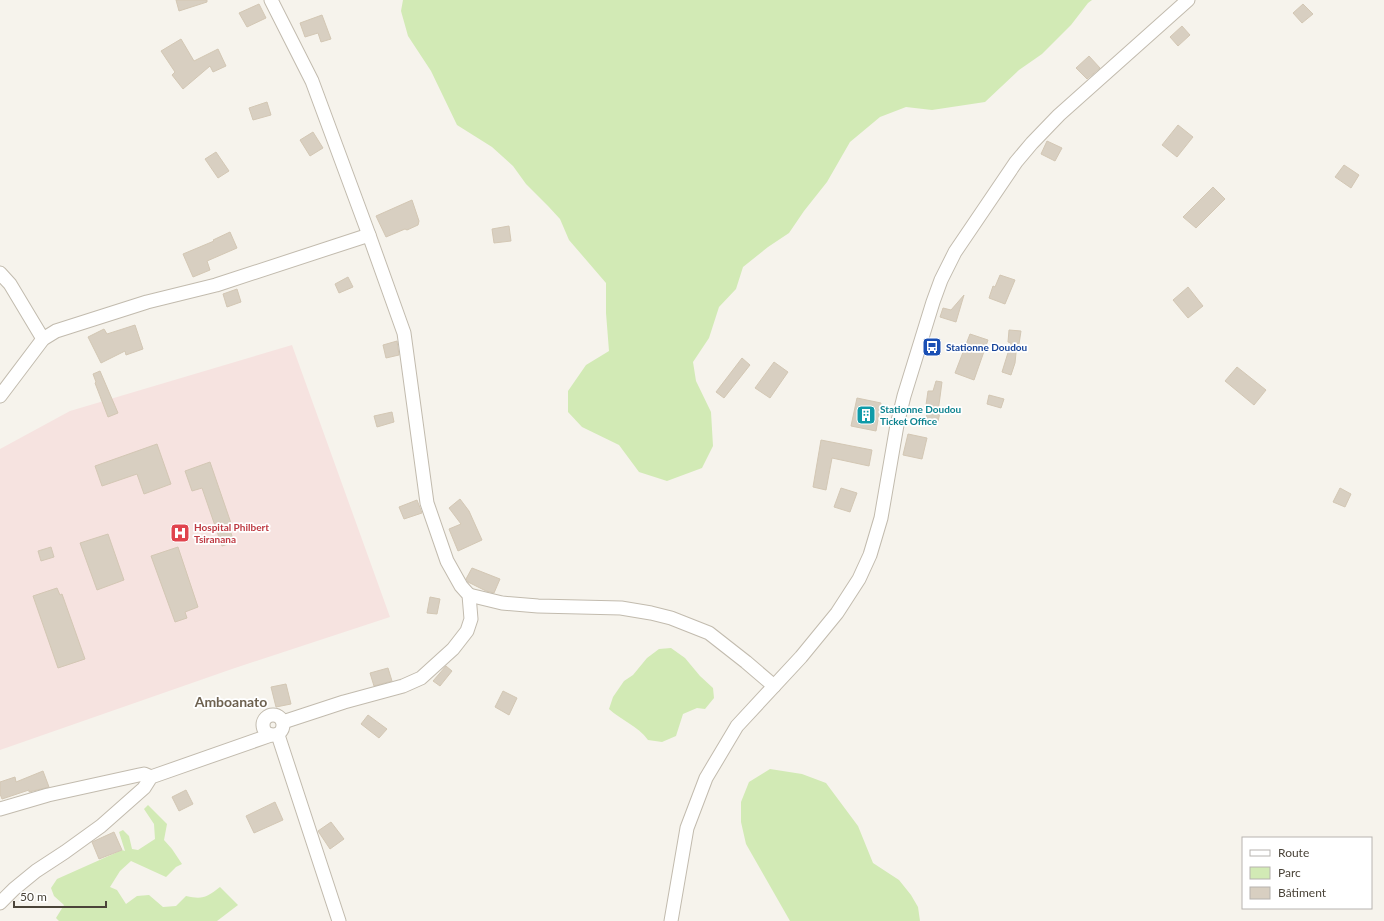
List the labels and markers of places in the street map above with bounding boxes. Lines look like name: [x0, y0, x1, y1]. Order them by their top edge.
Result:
bus stop icon: Stationne Doudou: [921, 336, 943, 358]
place label: Stationne Doudou: [946, 341, 1028, 353]
place label: Stationne Doudou Ticket Office: [880, 403, 962, 427]
building icon: Stationne Doudou Ticket Office: [855, 404, 877, 426]
place label: Hospital Philbert Tsiranana: [194, 521, 269, 545]
hospital icon: Hospital Philbert Tsiranana: [169, 522, 191, 544]

